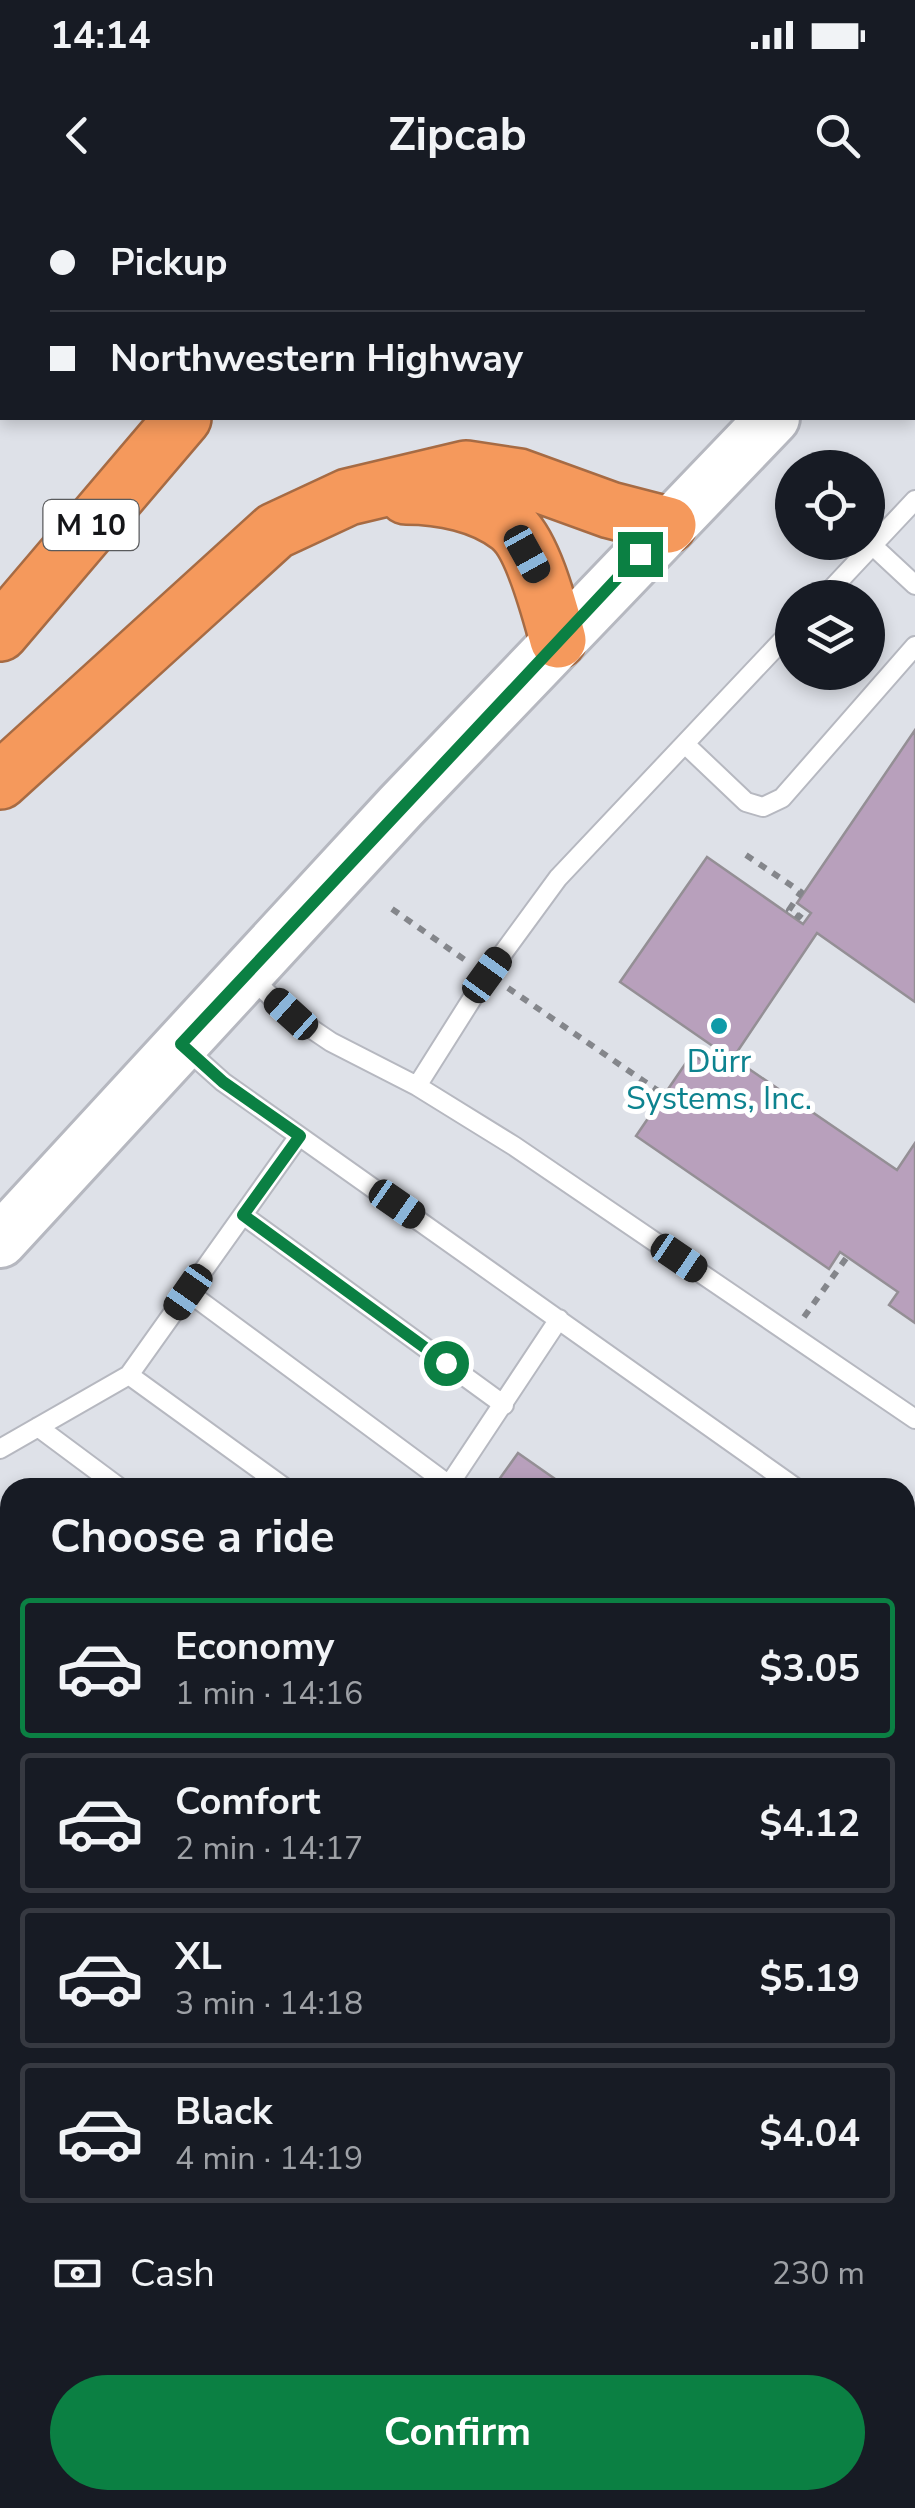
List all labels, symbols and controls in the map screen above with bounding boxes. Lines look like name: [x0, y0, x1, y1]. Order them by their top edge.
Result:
text: 14:14: [50, 10, 151, 61]
text: Zipcab: [388, 105, 527, 166]
icon: back: [50, 108, 105, 163]
icon: search: [810, 108, 865, 163]
text: Pickup: [110, 237, 228, 288]
text: Northwestern Highway: [110, 333, 523, 384]
map controls: [775, 450, 885, 690]
button: locate: [775, 450, 885, 560]
road number: M 10: [44, 500, 138, 550]
car: [499, 520, 555, 588]
route end: [618, 532, 663, 577]
button: layers: [775, 580, 885, 690]
car: [457, 942, 517, 1008]
car: [259, 983, 323, 1045]
marker: Dürr Systems, Inc.: [708, 1015, 730, 1037]
place label: Dürr Systems, Inc.: [626, 1040, 812, 1120]
car: [364, 1175, 430, 1233]
car: [646, 1229, 712, 1287]
car: [159, 1259, 217, 1325]
route start: [424, 1341, 469, 1386]
text: Choose a ride: [50, 1507, 335, 1568]
text: Economy: [175, 1621, 334, 1672]
icon: car: [55, 1623, 145, 1713]
text: $3.05: [759, 1643, 860, 1694]
text: 1 min · 14:16: [175, 1672, 363, 1715]
text: Comfort: [175, 1776, 320, 1827]
icon: car: [55, 1778, 145, 1868]
text: $4.12: [759, 1798, 860, 1849]
text: 2 min · 14:17: [175, 1827, 363, 1870]
text: XL: [175, 1931, 222, 1982]
icon: car: [55, 1933, 145, 2023]
text: $5.19: [759, 1953, 860, 2004]
text: 3 min · 14:18: [175, 1982, 363, 2025]
text: Black: [175, 2086, 272, 2137]
icon: car: [55, 2088, 145, 2178]
text: $4.04: [759, 2108, 860, 2159]
text: 4 min · 14:19: [175, 2137, 363, 2180]
icon: cash: [50, 2246, 105, 2301]
text: Cash: [130, 2248, 215, 2299]
text: 230 m: [772, 2252, 865, 2295]
button: Confirm: [50, 2375, 865, 2490]

